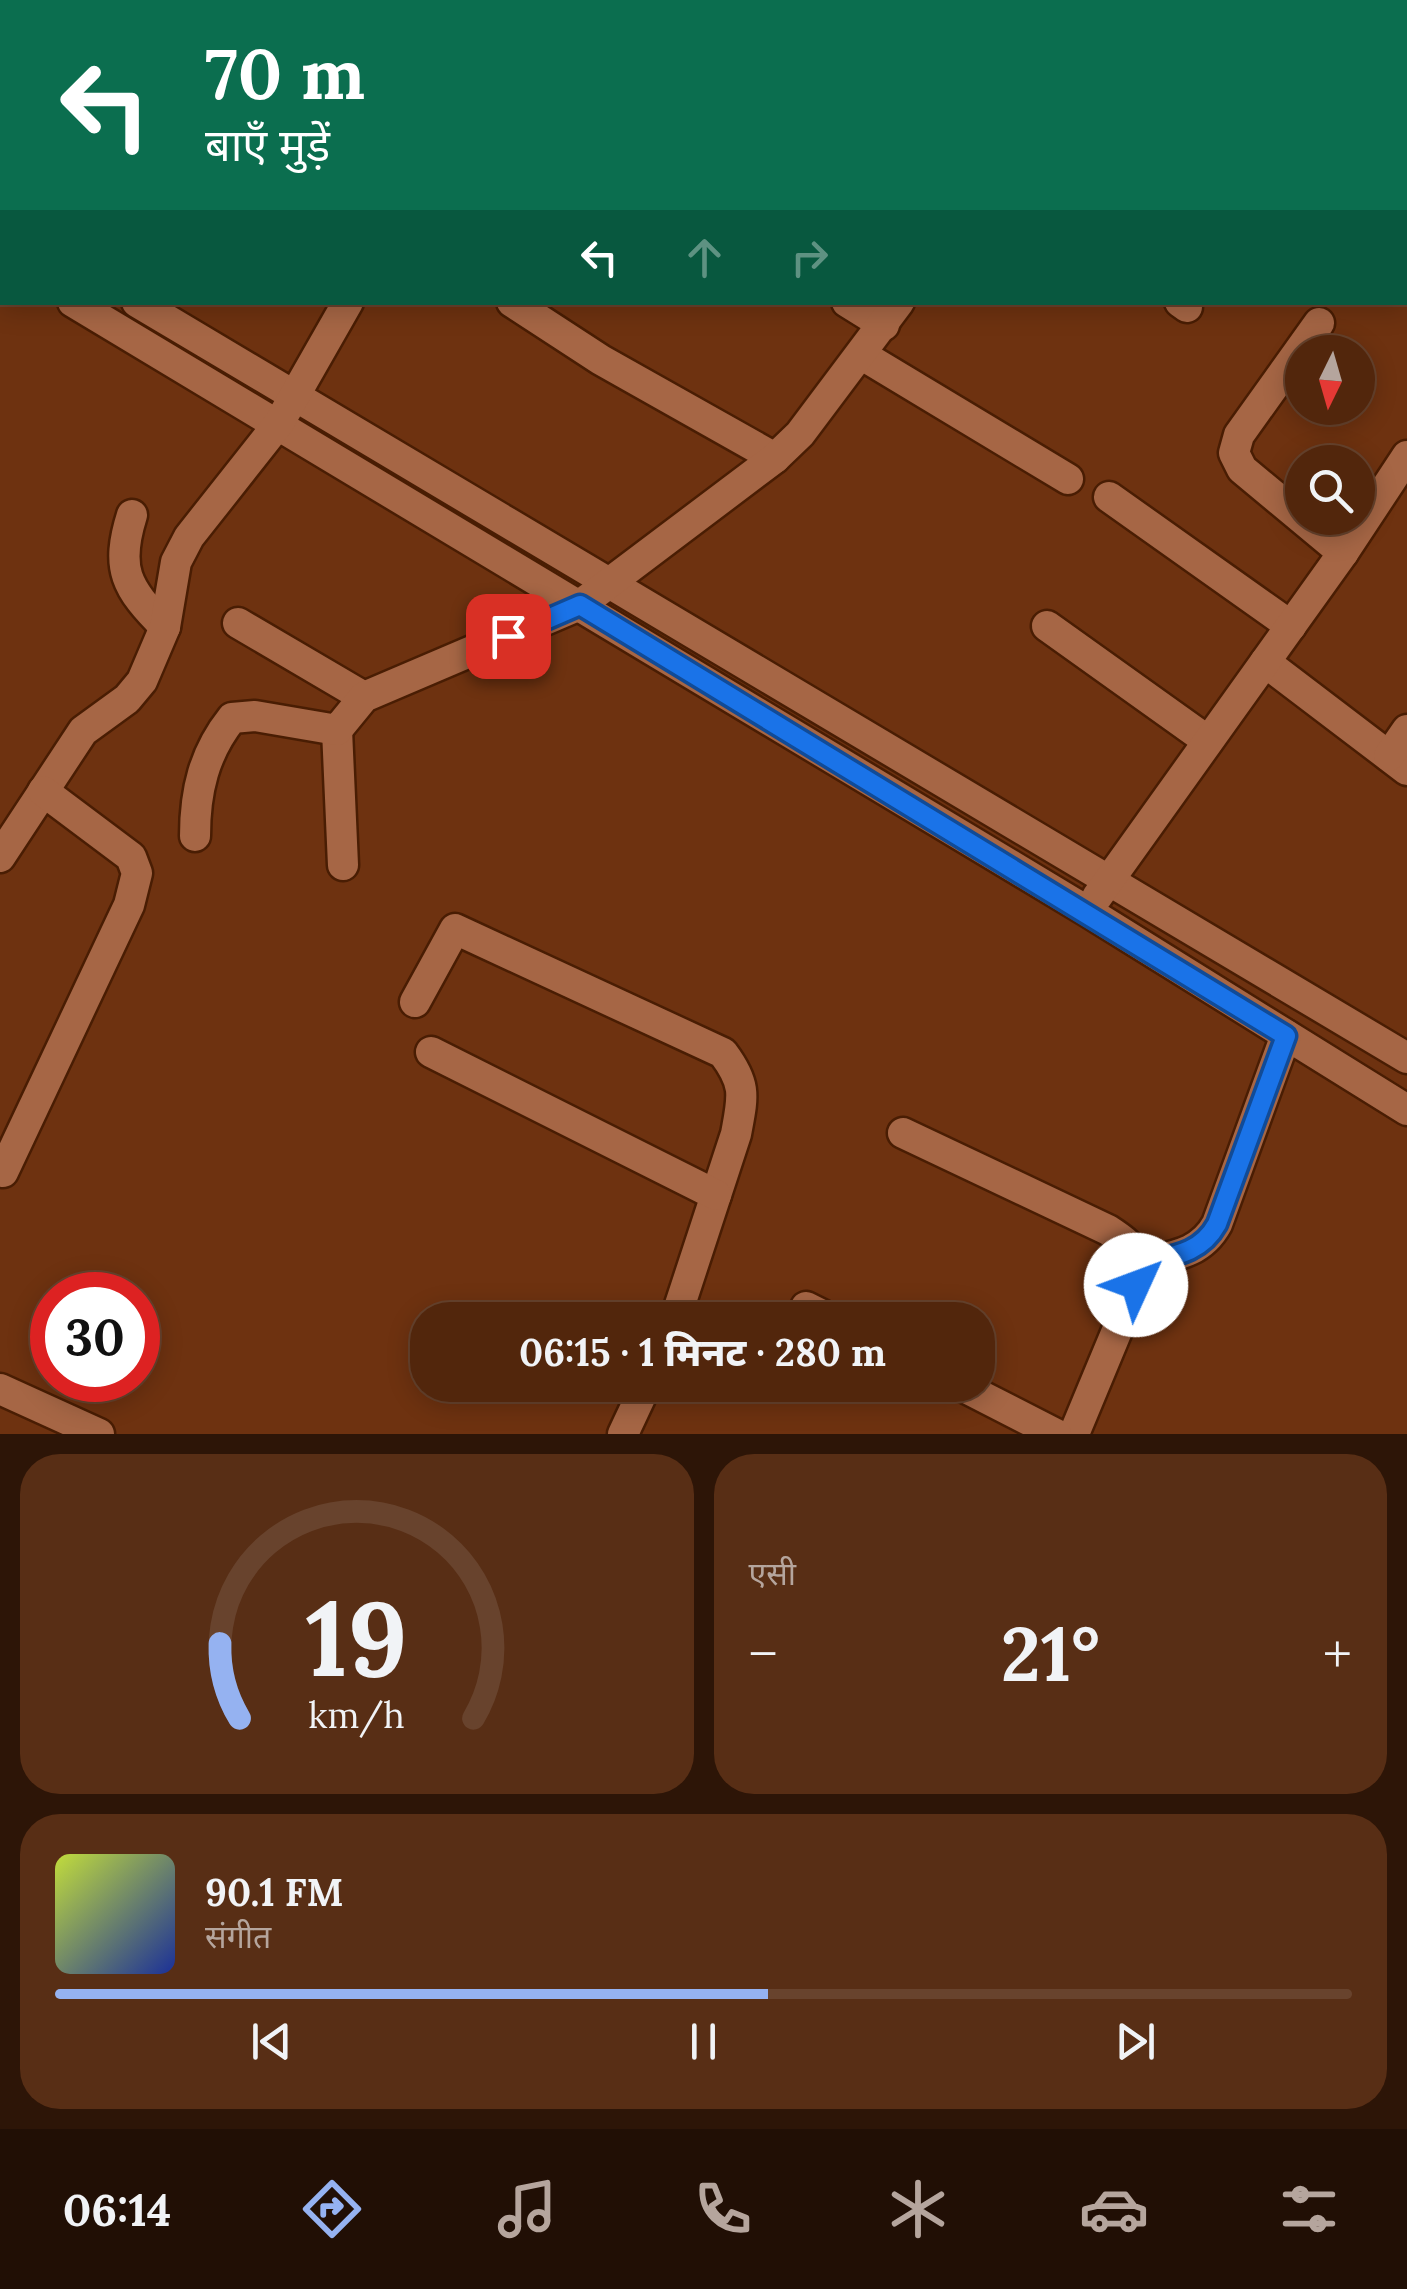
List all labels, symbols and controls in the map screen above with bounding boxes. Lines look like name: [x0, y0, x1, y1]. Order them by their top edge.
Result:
text: 70 m: [205, 29, 365, 118]
icon: left: [40, 40, 170, 170]
text: बाएँ मुड़ें: [205, 116, 330, 173]
icon: left: [572, 230, 627, 285]
icon: ahead: [677, 230, 732, 285]
icon: right: [782, 230, 837, 285]
north arrow: [1285, 335, 1375, 425]
map controls: [1285, 335, 1375, 535]
button: search: [1285, 445, 1375, 535]
pin: [466, 594, 551, 679]
icon: arrive: [481, 609, 536, 664]
position arrow: [1084, 1233, 1188, 1337]
speed limit sign: 30: [30, 1272, 160, 1402]
text: 06:15 · 1 मिनट · 280 m: [519, 1328, 886, 1376]
text: एसी: [749, 1553, 796, 1594]
text: 19: [306, 1571, 408, 1704]
text: 21°: [1001, 1606, 1100, 1702]
text: −: [749, 1619, 778, 1689]
text: +: [1323, 1619, 1352, 1689]
text: km/h: [308, 1692, 405, 1738]
text: 90.1 FM: [205, 1868, 343, 1916]
text: संगीत: [205, 1916, 271, 1957]
icon: previous: [244, 2014, 299, 2069]
icon: pause: [676, 2014, 731, 2069]
icon: next: [1108, 2014, 1163, 2069]
icon: directions: [297, 2174, 367, 2244]
icon: music: [492, 2174, 562, 2244]
icon: phone: [688, 2174, 758, 2244]
icon: climate: [883, 2174, 953, 2244]
icon: car: [1079, 2174, 1149, 2244]
icon: filters: [1274, 2174, 1344, 2244]
text: 06:14: [63, 2181, 171, 2238]

